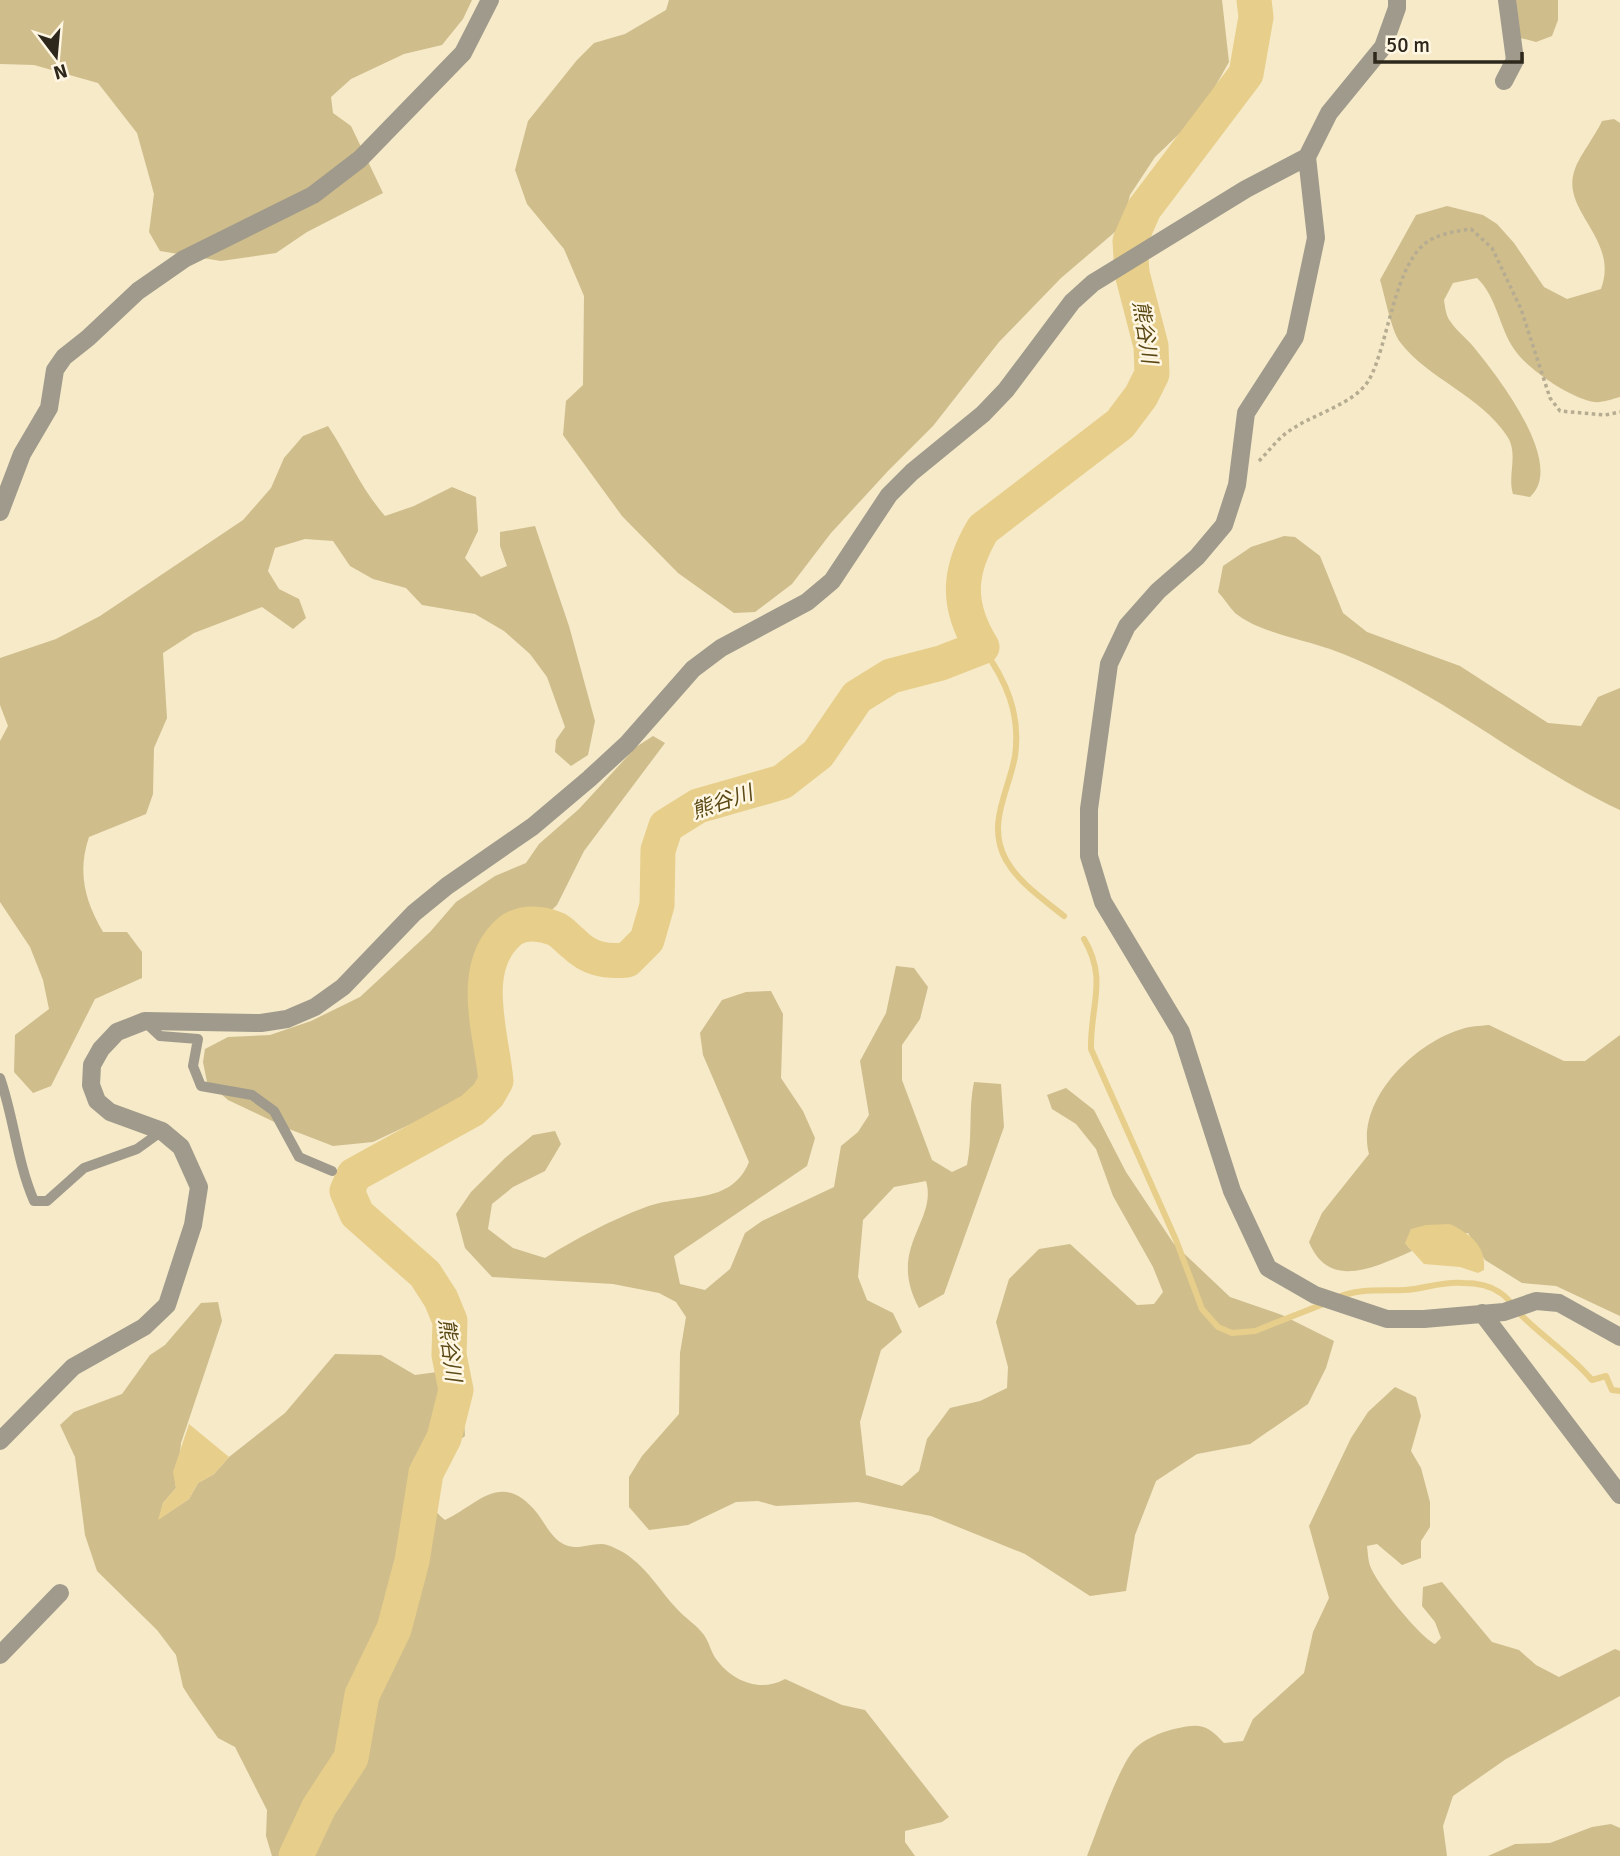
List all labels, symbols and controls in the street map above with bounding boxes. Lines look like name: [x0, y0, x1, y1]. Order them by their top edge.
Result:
north arrow: [21, 21, 91, 91]
scale bar: [1375, 21, 1522, 65]
text: 50 m: [1386, 32, 1430, 58]
text: N: [51, 58, 70, 85]
water label: 熊谷川: [1127, 299, 1163, 367]
water label: 熊谷川: [688, 779, 758, 825]
water label: 熊谷川: [433, 1317, 467, 1385]

